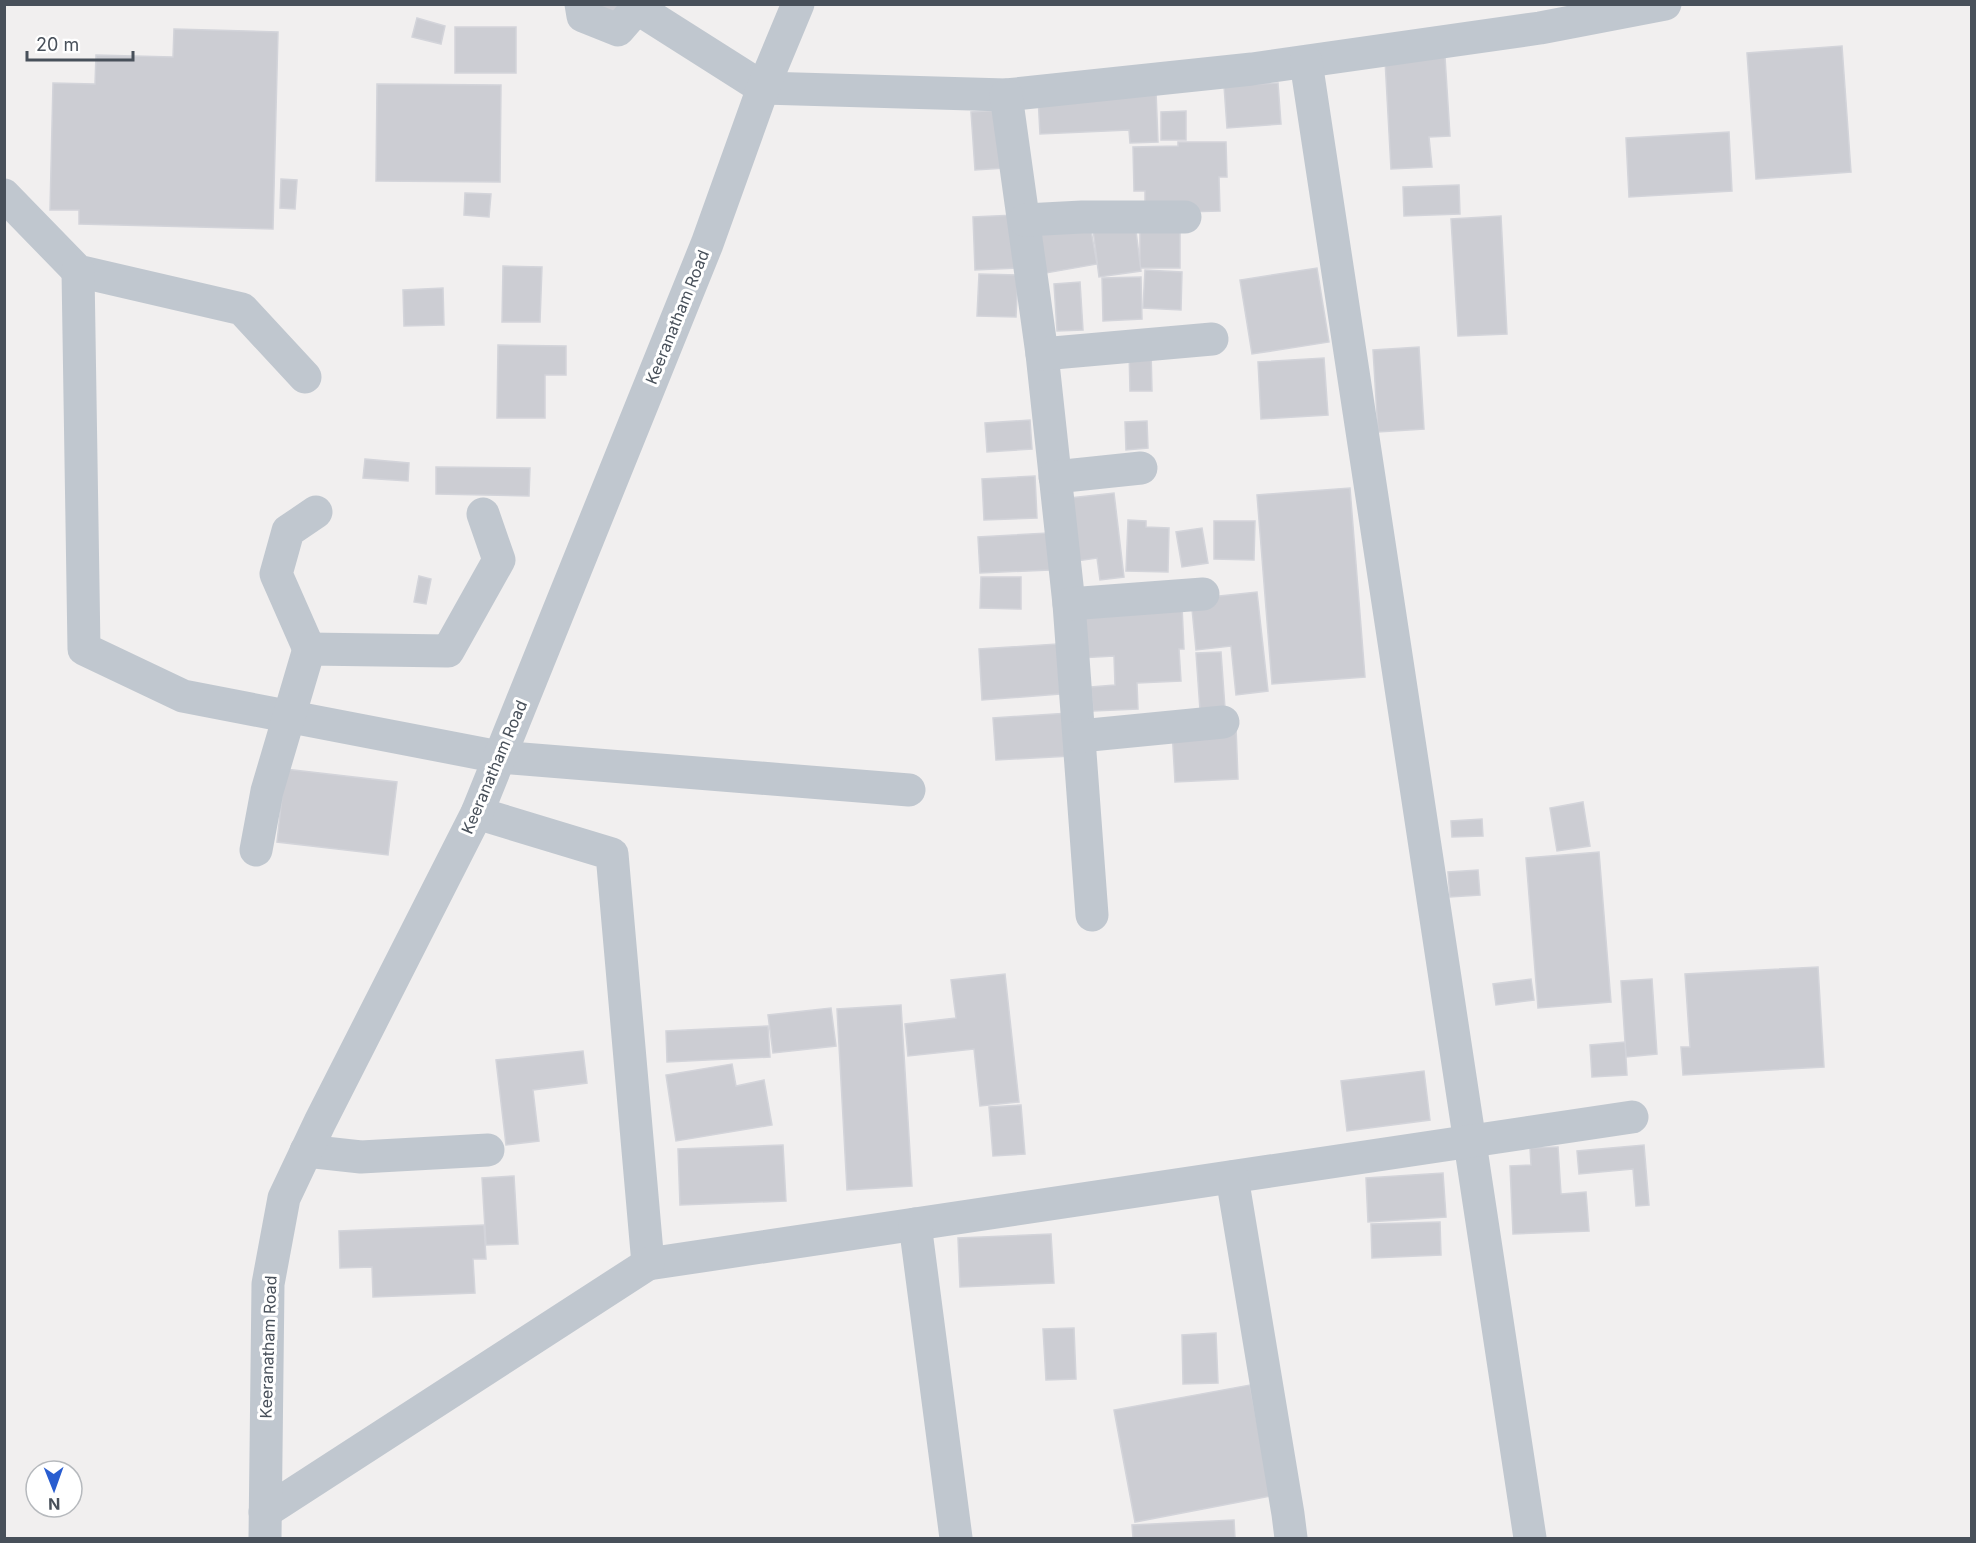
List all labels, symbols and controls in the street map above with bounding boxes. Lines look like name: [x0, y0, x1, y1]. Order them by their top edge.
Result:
scale bar: [27, 24, 134, 62]
text: 20 m: [36, 34, 79, 55]
street label: Keeranatham Road: [641, 247, 713, 387]
street label: Keeranatham Road: [457, 697, 531, 837]
street label: Keeranatham Road: [256, 1275, 280, 1419]
north arrow: [24, 1459, 84, 1519]
text: N: [48, 1494, 61, 1514]

